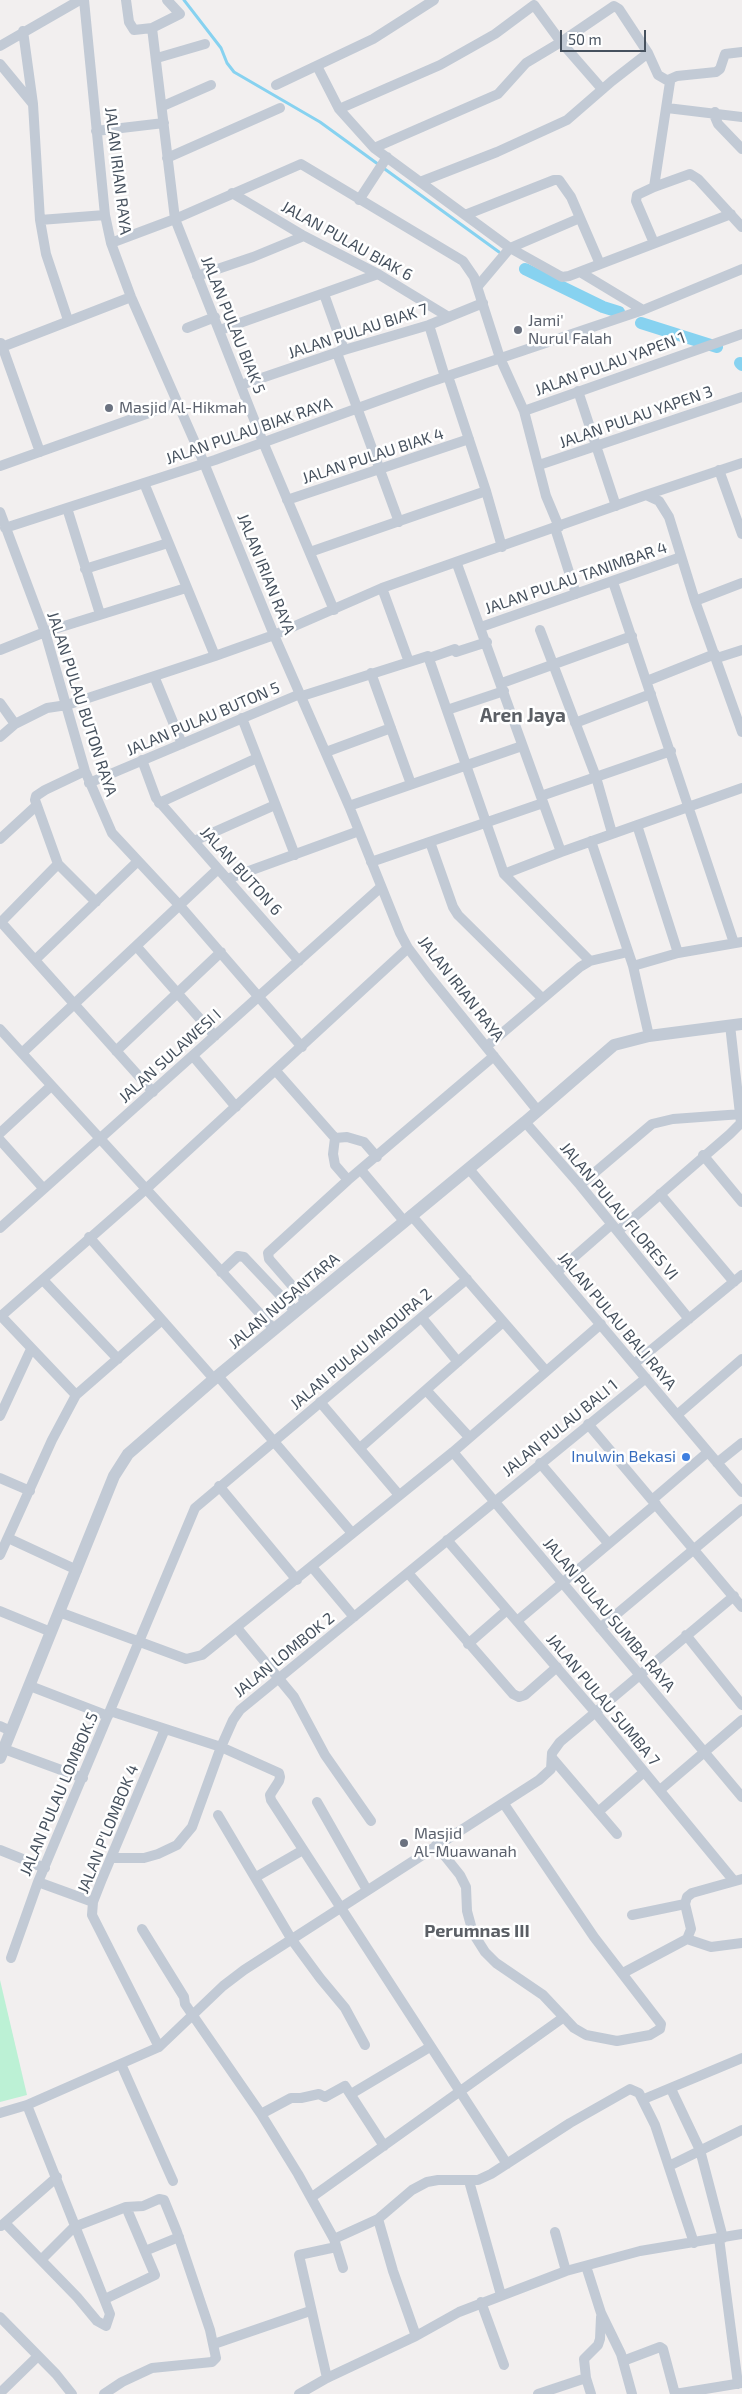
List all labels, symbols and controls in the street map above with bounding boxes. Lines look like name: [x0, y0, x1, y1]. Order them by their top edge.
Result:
scale bar: [562, 20, 648, 52]
text: 50 m: [568, 30, 602, 48]
street label: JALAN IRIAN RAYA: [101, 106, 135, 236]
street label: JALAN PULAU BIAK 6: [278, 197, 416, 285]
street label: JALAN PULAU BIAK 5: [197, 253, 269, 397]
street label: JALAN PULAU BIAK 7: [286, 299, 430, 363]
place label: Jami' Nurul Falah: [528, 311, 612, 349]
marker: Jami' Nurul Falah: [512, 324, 524, 336]
street label: JALAN PULAU YAPEN 1: [532, 328, 688, 400]
street label: JALAN PULAU YAPEN 3: [557, 382, 715, 452]
street label: JALAN PULAU BIAK RAYA: [163, 393, 335, 469]
place label: Masjid Al-Hikmah: [119, 398, 247, 418]
marker: Masjid Al-Hikmah: [103, 402, 115, 414]
street label: JALAN PULAU BIAK 4: [300, 424, 446, 488]
street label: JALAN IRIAN RAYA: [233, 511, 299, 637]
street label: JALAN PULAU TANIMBAR 4: [482, 538, 670, 618]
street label: JALAN PULAU BUTON RAYA: [43, 609, 121, 799]
street label: JALAN PULAU BUTON 5: [123, 678, 283, 760]
district label: Aren Jaya: [480, 705, 566, 727]
street label: JALAN BUTON 6: [196, 823, 286, 919]
street label: JALAN IRIAN RAYA: [414, 932, 508, 1046]
street label: JALAN SULAWESI I: [115, 1005, 225, 1107]
street label: JALAN PULAU FLORES VI: [556, 1138, 682, 1284]
street label: JALAN PULAU BALI RAYA: [554, 1248, 680, 1394]
street label: JALAN NUSANTARA: [225, 1249, 343, 1353]
street label: JALAN PULAU MADURA 2: [286, 1284, 436, 1414]
street label: JALAN PULAU BALI 1: [498, 1376, 622, 1480]
place label: Inulwin Bekasi: [571, 1447, 676, 1467]
marker: Inulwin Bekasi: [680, 1451, 692, 1463]
street label: JALAN PULAU SUMBA RAYA: [539, 1534, 679, 1696]
street label: JALAN LOMBOK 2: [230, 1609, 338, 1701]
street label: JALAN PULAU SUMBA 7: [542, 1630, 664, 1770]
street label: JALAN PULAU LOMBOK.5: [16, 1709, 102, 1879]
street label: JALAN P'LOMBOK 4: [73, 1762, 143, 1896]
place label: Masjid Al-Muawanah: [414, 1824, 517, 1862]
marker: Masjid Al-Muawanah: [398, 1837, 410, 1849]
district label: Perumnas III: [424, 1920, 530, 1942]

